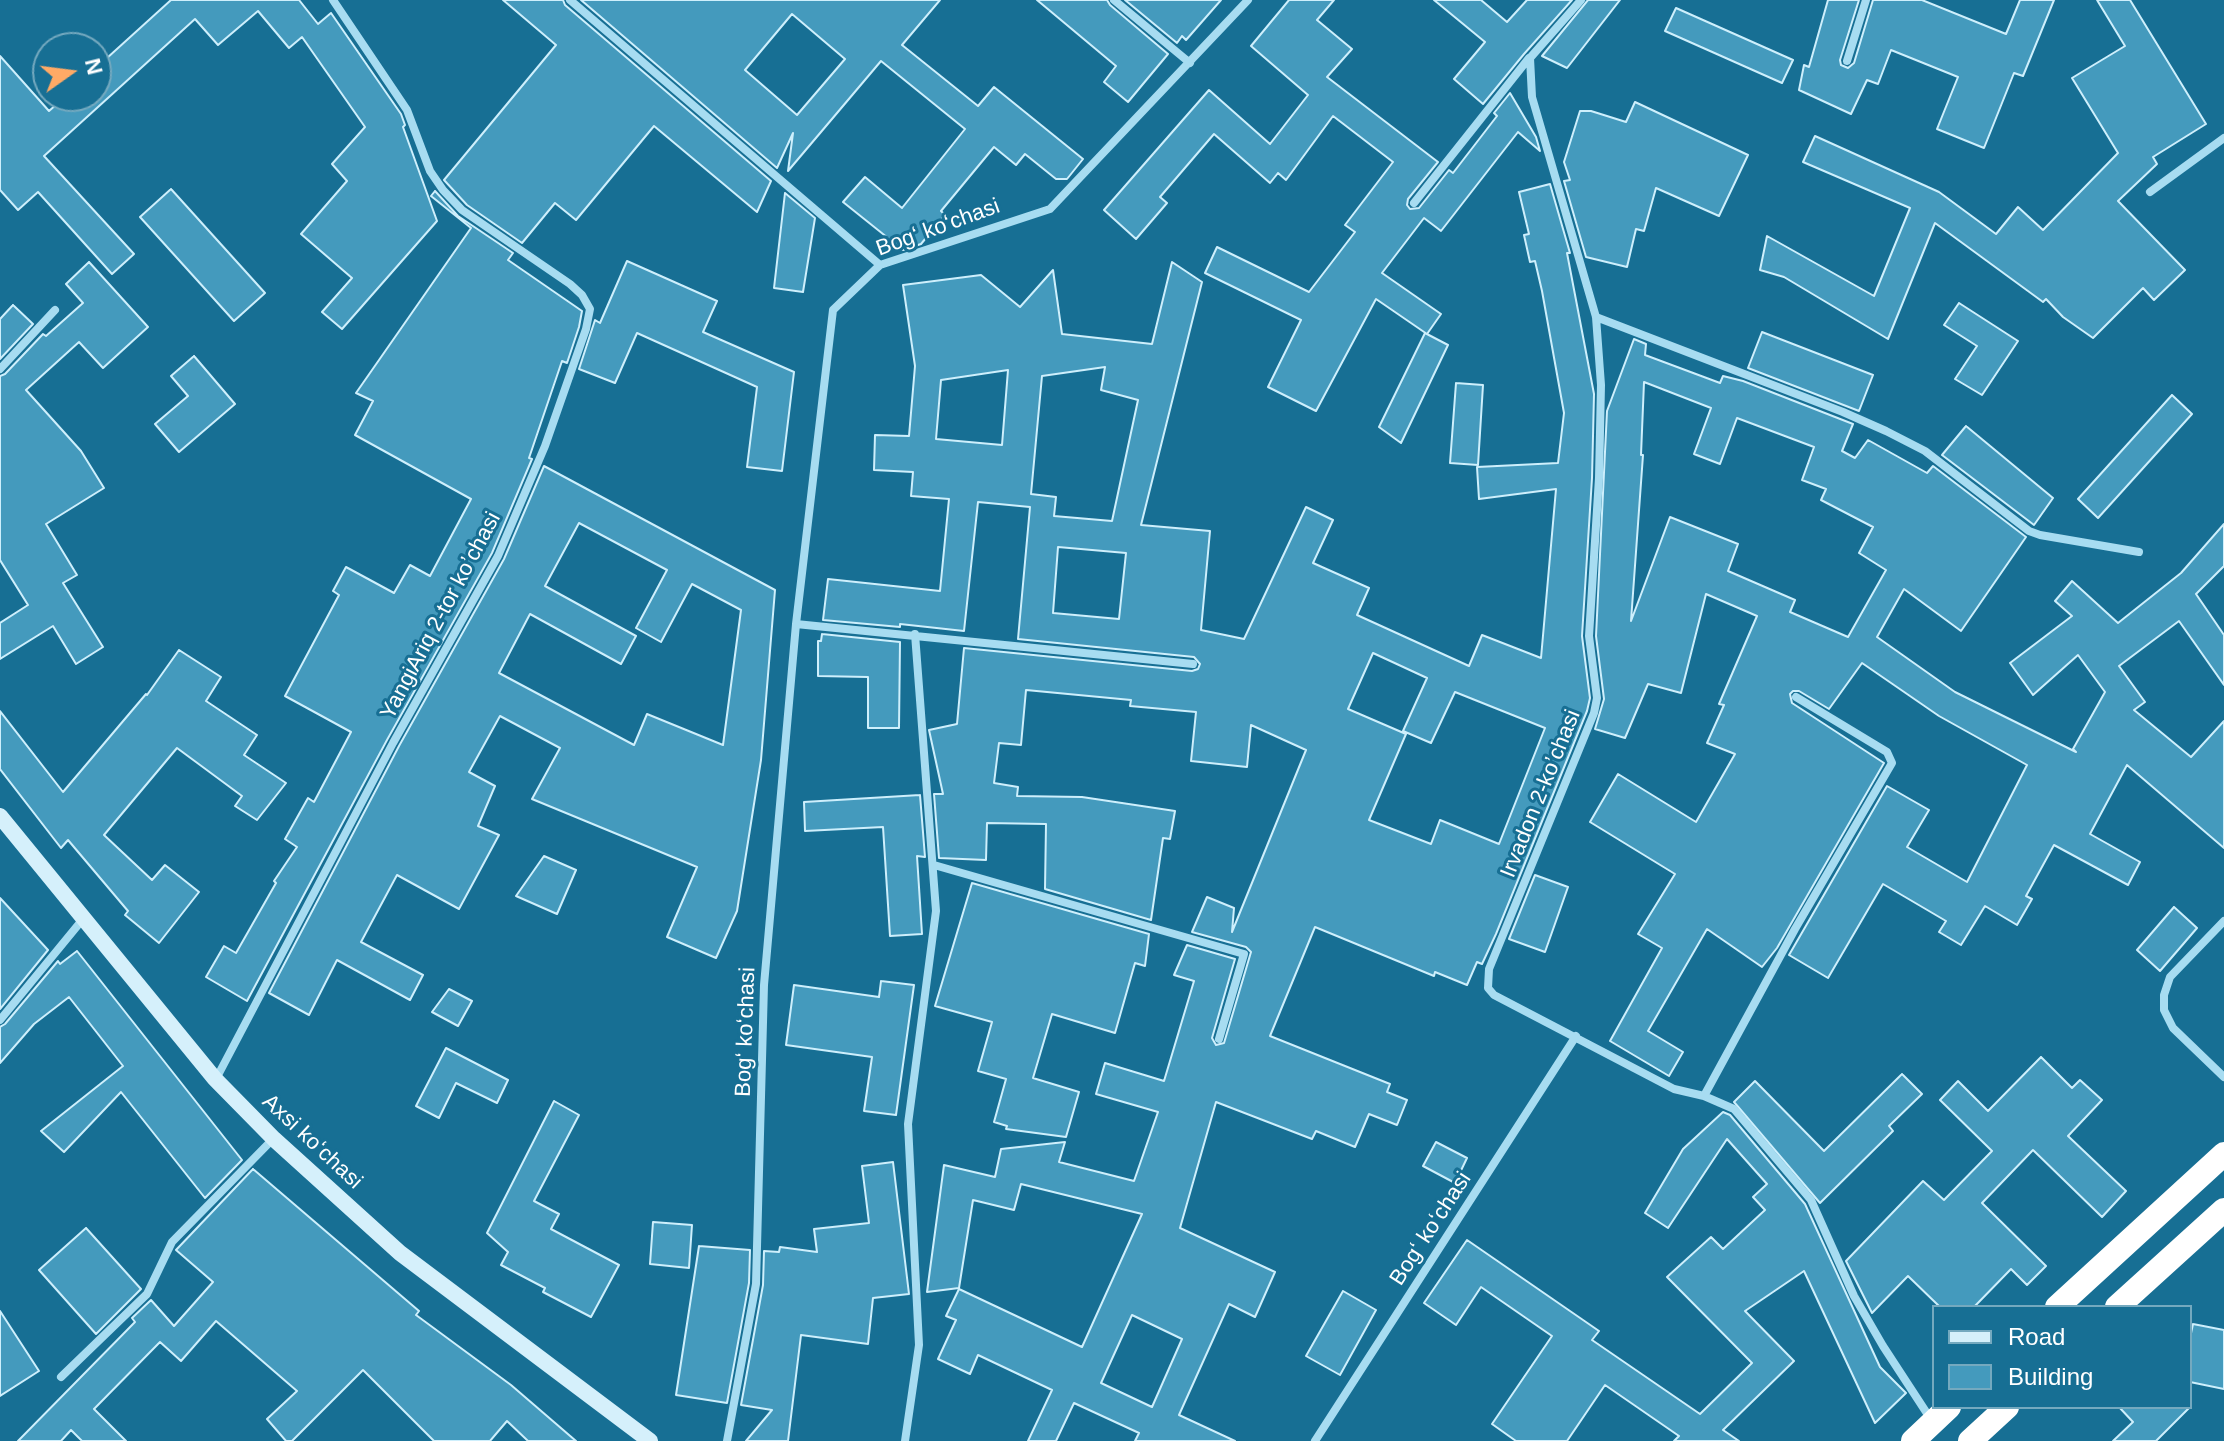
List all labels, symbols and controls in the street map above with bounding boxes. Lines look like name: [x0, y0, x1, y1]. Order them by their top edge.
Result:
north arrow: [32, 32, 112, 112]
text: N: [80, 56, 108, 77]
street label: Bogʻ koʻchasi: [873, 193, 1003, 263]
street label: YangiАriq 2-tor koʼchasi: [375, 508, 507, 724]
street label: Irvadon 2-koʼchasi: [1495, 706, 1587, 882]
street label: Bogʻ koʻchasi: [731, 967, 761, 1097]
street label: Axsi koʻchasi: [256, 1089, 368, 1195]
street label: Bogʻ koʻchasi: [1385, 1167, 1477, 1291]
legend: [1932, 1305, 2192, 1409]
text: Road: [2008, 1323, 2065, 1350]
text: Building: [2008, 1363, 2093, 1390]

